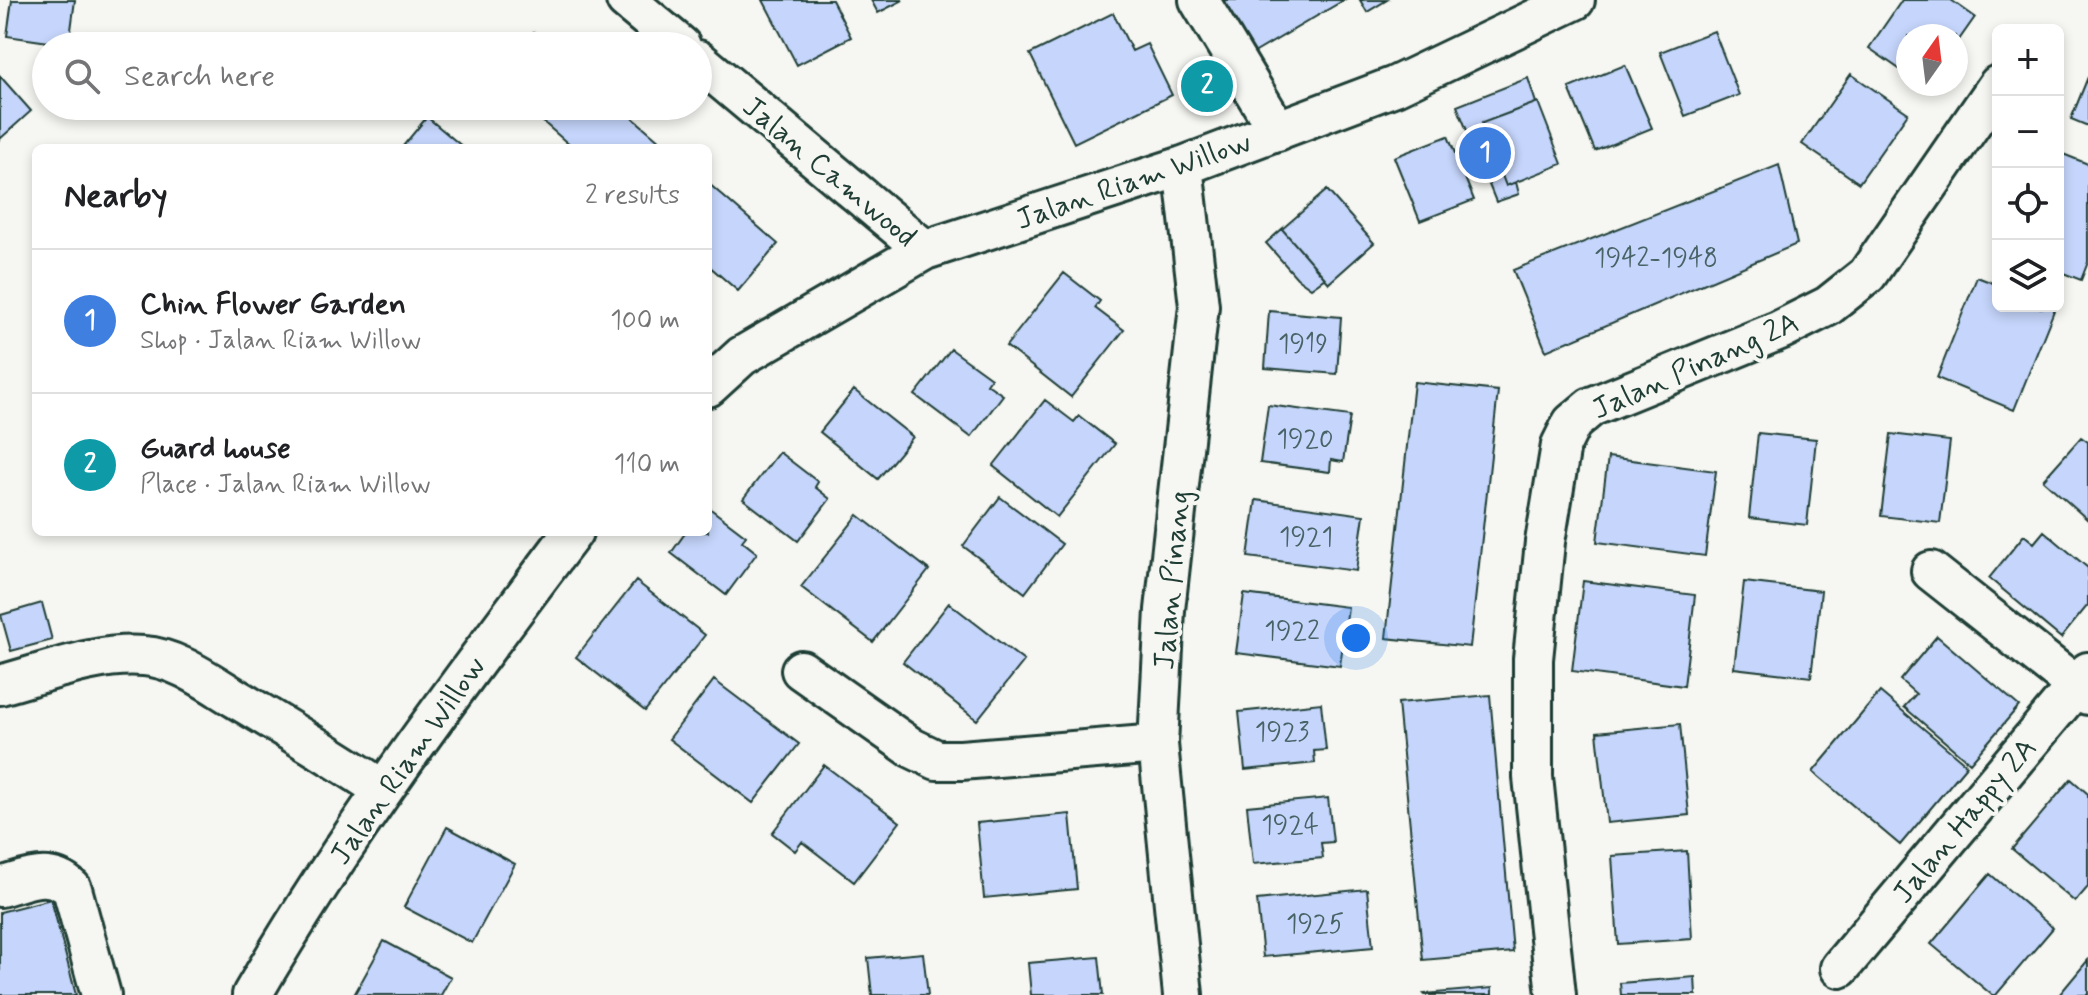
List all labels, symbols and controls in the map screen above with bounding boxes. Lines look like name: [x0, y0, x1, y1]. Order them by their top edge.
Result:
north arrow: [1896, 24, 1968, 96]
map controls: [1992, 24, 2064, 312]
button: +: [1992, 24, 2064, 96]
search box: [32, 32, 712, 120]
icon: search: [60, 54, 104, 98]
pin: 2: [1181, 56, 1233, 116]
text: Search here: [124, 57, 275, 96]
street label: Jalan Camwood: [734, 88, 924, 256]
button: −: [1992, 96, 2064, 168]
street label: Jalan Riam Willow: [1011, 123, 1256, 240]
pin: 1: [1459, 123, 1511, 183]
button: locate: [1992, 168, 2064, 240]
text: Nearby: [64, 174, 168, 219]
text: 2 results: [585, 179, 680, 213]
button: layers: [1992, 240, 2064, 312]
house number: 1942-1948: [1594, 242, 1718, 276]
text: Chin Flower Garden: [140, 285, 406, 324]
street label: Jalan Pinang 2A: [1586, 303, 1805, 429]
text: 1: [84, 304, 96, 338]
text: 100 m: [610, 304, 680, 338]
text: Shop · Jalan Riam Willow: [140, 324, 421, 358]
house number: 1919: [1278, 328, 1328, 362]
house number: 1920: [1276, 423, 1334, 457]
text: Guard house: [140, 429, 291, 468]
text: 2: [84, 448, 96, 482]
text: 110 m: [614, 448, 680, 482]
text: Place · Jalan Riam Willow: [140, 468, 431, 502]
street label: Jalan Pinang: [1145, 489, 1200, 671]
house number: 1921: [1279, 521, 1333, 555]
house number: 1922: [1264, 615, 1320, 649]
your location: [1336, 618, 1376, 658]
street label: Jalan Riam Willow: [322, 649, 495, 873]
house number: 1923: [1255, 716, 1309, 750]
street label: Jalan Happy 2A: [1884, 730, 2046, 912]
house number: 1924: [1261, 809, 1319, 843]
house number: 1925: [1286, 908, 1344, 942]

